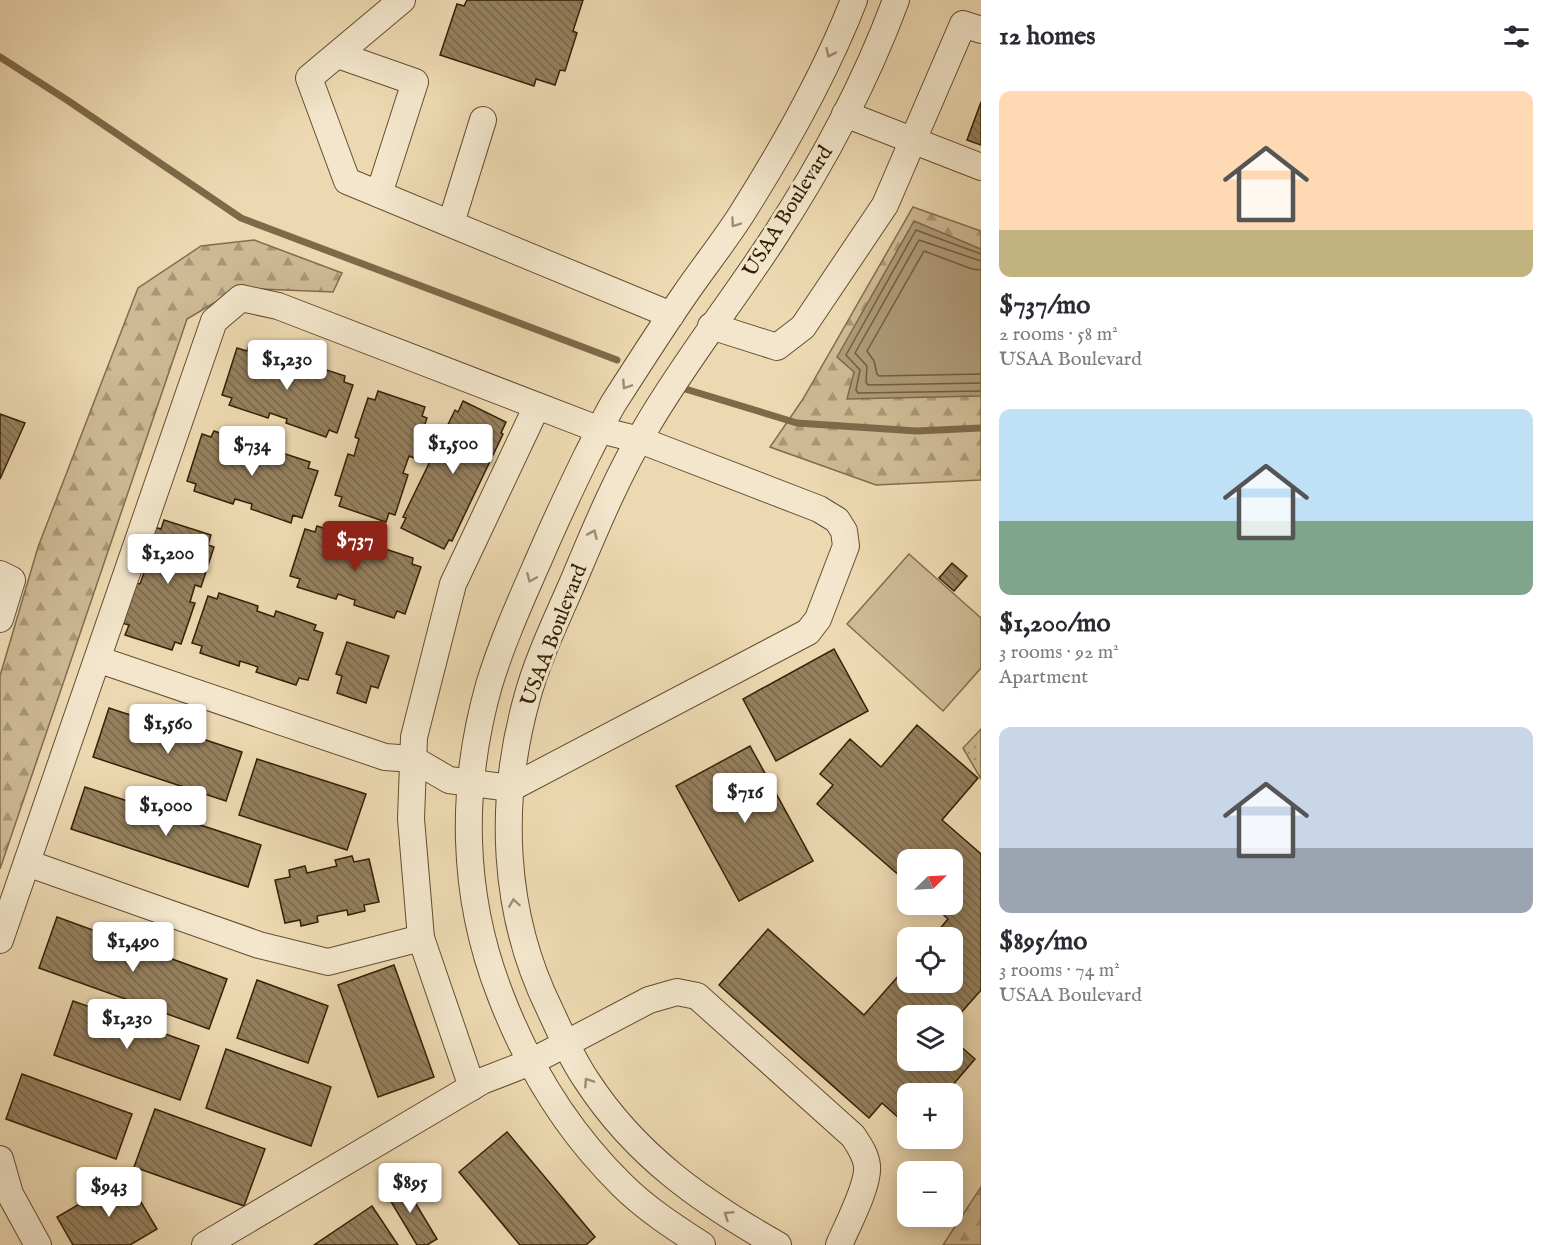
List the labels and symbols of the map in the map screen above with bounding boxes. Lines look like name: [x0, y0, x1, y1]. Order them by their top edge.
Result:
one-way arrow: [826, 47, 838, 58]
street label: USAA Boulevard: [737, 140, 840, 283]
one-way arrow: [731, 217, 742, 228]
pin: $1,230: [238, 340, 336, 391]
one-way arrow: [622, 378, 633, 389]
pin: $1,500: [404, 424, 502, 475]
pin: $734: [216, 426, 288, 477]
pin: $737: [319, 521, 391, 572]
one-way arrow: [586, 529, 598, 540]
pin: $1,200: [119, 534, 217, 585]
street label: USAA Boulevard: [515, 560, 594, 710]
one-way arrow: [526, 572, 538, 583]
pin: $1,560: [119, 704, 217, 755]
pin: $716: [709, 773, 781, 824]
pin: $1,000: [117, 786, 215, 837]
north arrow: [897, 849, 963, 915]
one-way arrow: [509, 898, 521, 907]
pin: $1,490: [84, 922, 182, 973]
pin: $1,230: [78, 999, 176, 1050]
one-way arrow: [584, 1078, 595, 1089]
pin: $895: [374, 1163, 446, 1214]
pin: $943: [73, 1167, 145, 1218]
one-way arrow: [724, 1211, 735, 1222]

